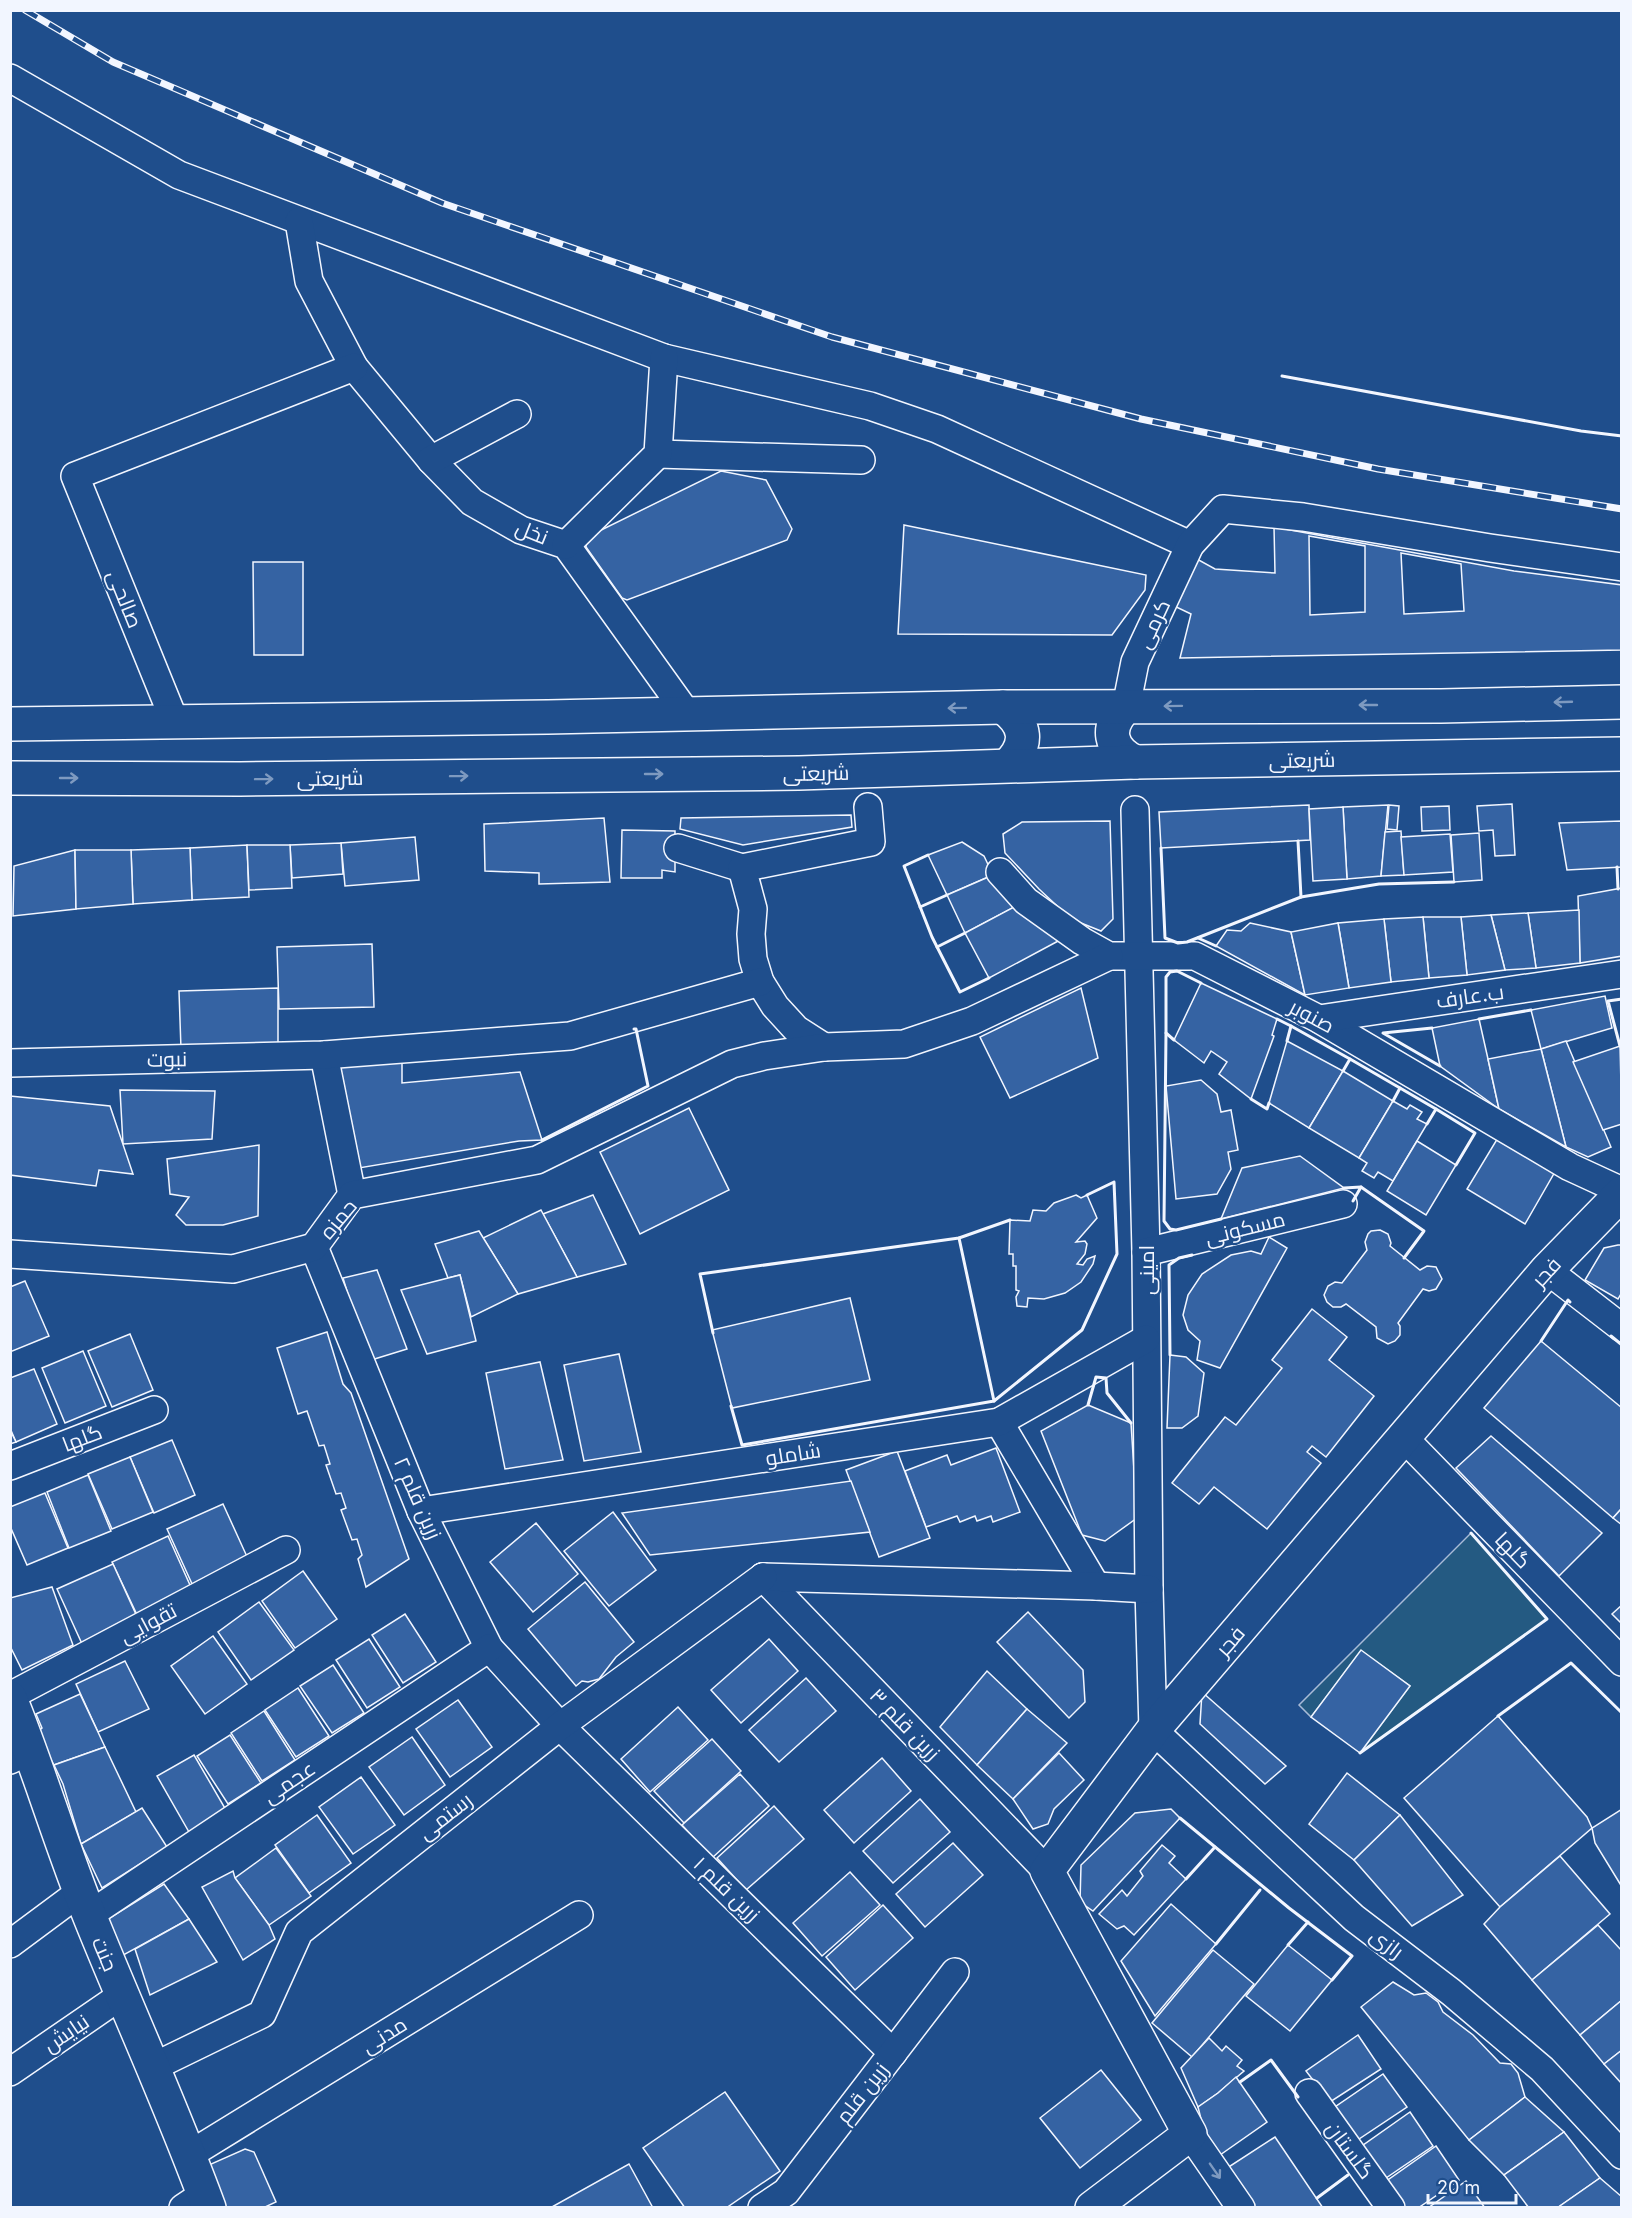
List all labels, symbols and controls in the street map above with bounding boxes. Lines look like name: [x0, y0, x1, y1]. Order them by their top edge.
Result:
street label: نخل: [512, 514, 552, 551]
street label: صالحی: [101, 566, 148, 632]
street label: کرمی: [1131, 595, 1176, 653]
one-way arrow: [1554, 696, 1574, 708]
one-way arrow: [1359, 699, 1379, 711]
one-way arrow: [1164, 701, 1184, 712]
one-way arrow: [948, 702, 968, 714]
street label: شریعتی: [1268, 747, 1336, 774]
street label: شریعتی: [782, 760, 850, 787]
street label: شریعتی: [296, 765, 364, 792]
one-way arrow: [643, 768, 663, 780]
one-way arrow: [448, 770, 468, 782]
one-way arrow: [58, 772, 78, 784]
one-way arrow: [253, 773, 273, 784]
street label: ب.عارف: [1434, 979, 1506, 1013]
street label: صنوبر: [1284, 993, 1339, 1038]
street label: نبوت: [147, 1046, 187, 1072]
street label: حمزه: [314, 1194, 362, 1244]
street label: مسکونی: [1202, 1206, 1288, 1251]
street label: امینی: [1134, 1245, 1160, 1295]
street label: فجر: [1525, 1252, 1566, 1293]
street label: گلها: [59, 1419, 106, 1458]
street label: شاملو: [764, 1437, 822, 1471]
street label: زرین قلم ۲: [387, 1453, 447, 1544]
street label: گلها: [1489, 1527, 1536, 1574]
street label: تقوایی: [115, 1597, 182, 1649]
street label: فجر: [1210, 1621, 1250, 1662]
street label: زرین قلم ۳: [863, 1683, 945, 1767]
street label: عجمی: [258, 1755, 321, 1809]
street label: رستمی: [413, 1787, 478, 1846]
street label: زرین قلم ۱: [687, 1851, 765, 1928]
street label: رازی: [1365, 1922, 1409, 1964]
street label: جنت: [87, 1933, 123, 1975]
street label: نیایش: [38, 2009, 94, 2058]
street label: مدنی: [357, 2011, 412, 2059]
street label: زرین قلم: [831, 2058, 895, 2130]
street label: گلستان: [1320, 2116, 1379, 2184]
one-way arrow: [1209, 2162, 1221, 2179]
scale bar: [1428, 2167, 1516, 2205]
text: 20 m: [1437, 2177, 1480, 2198]

